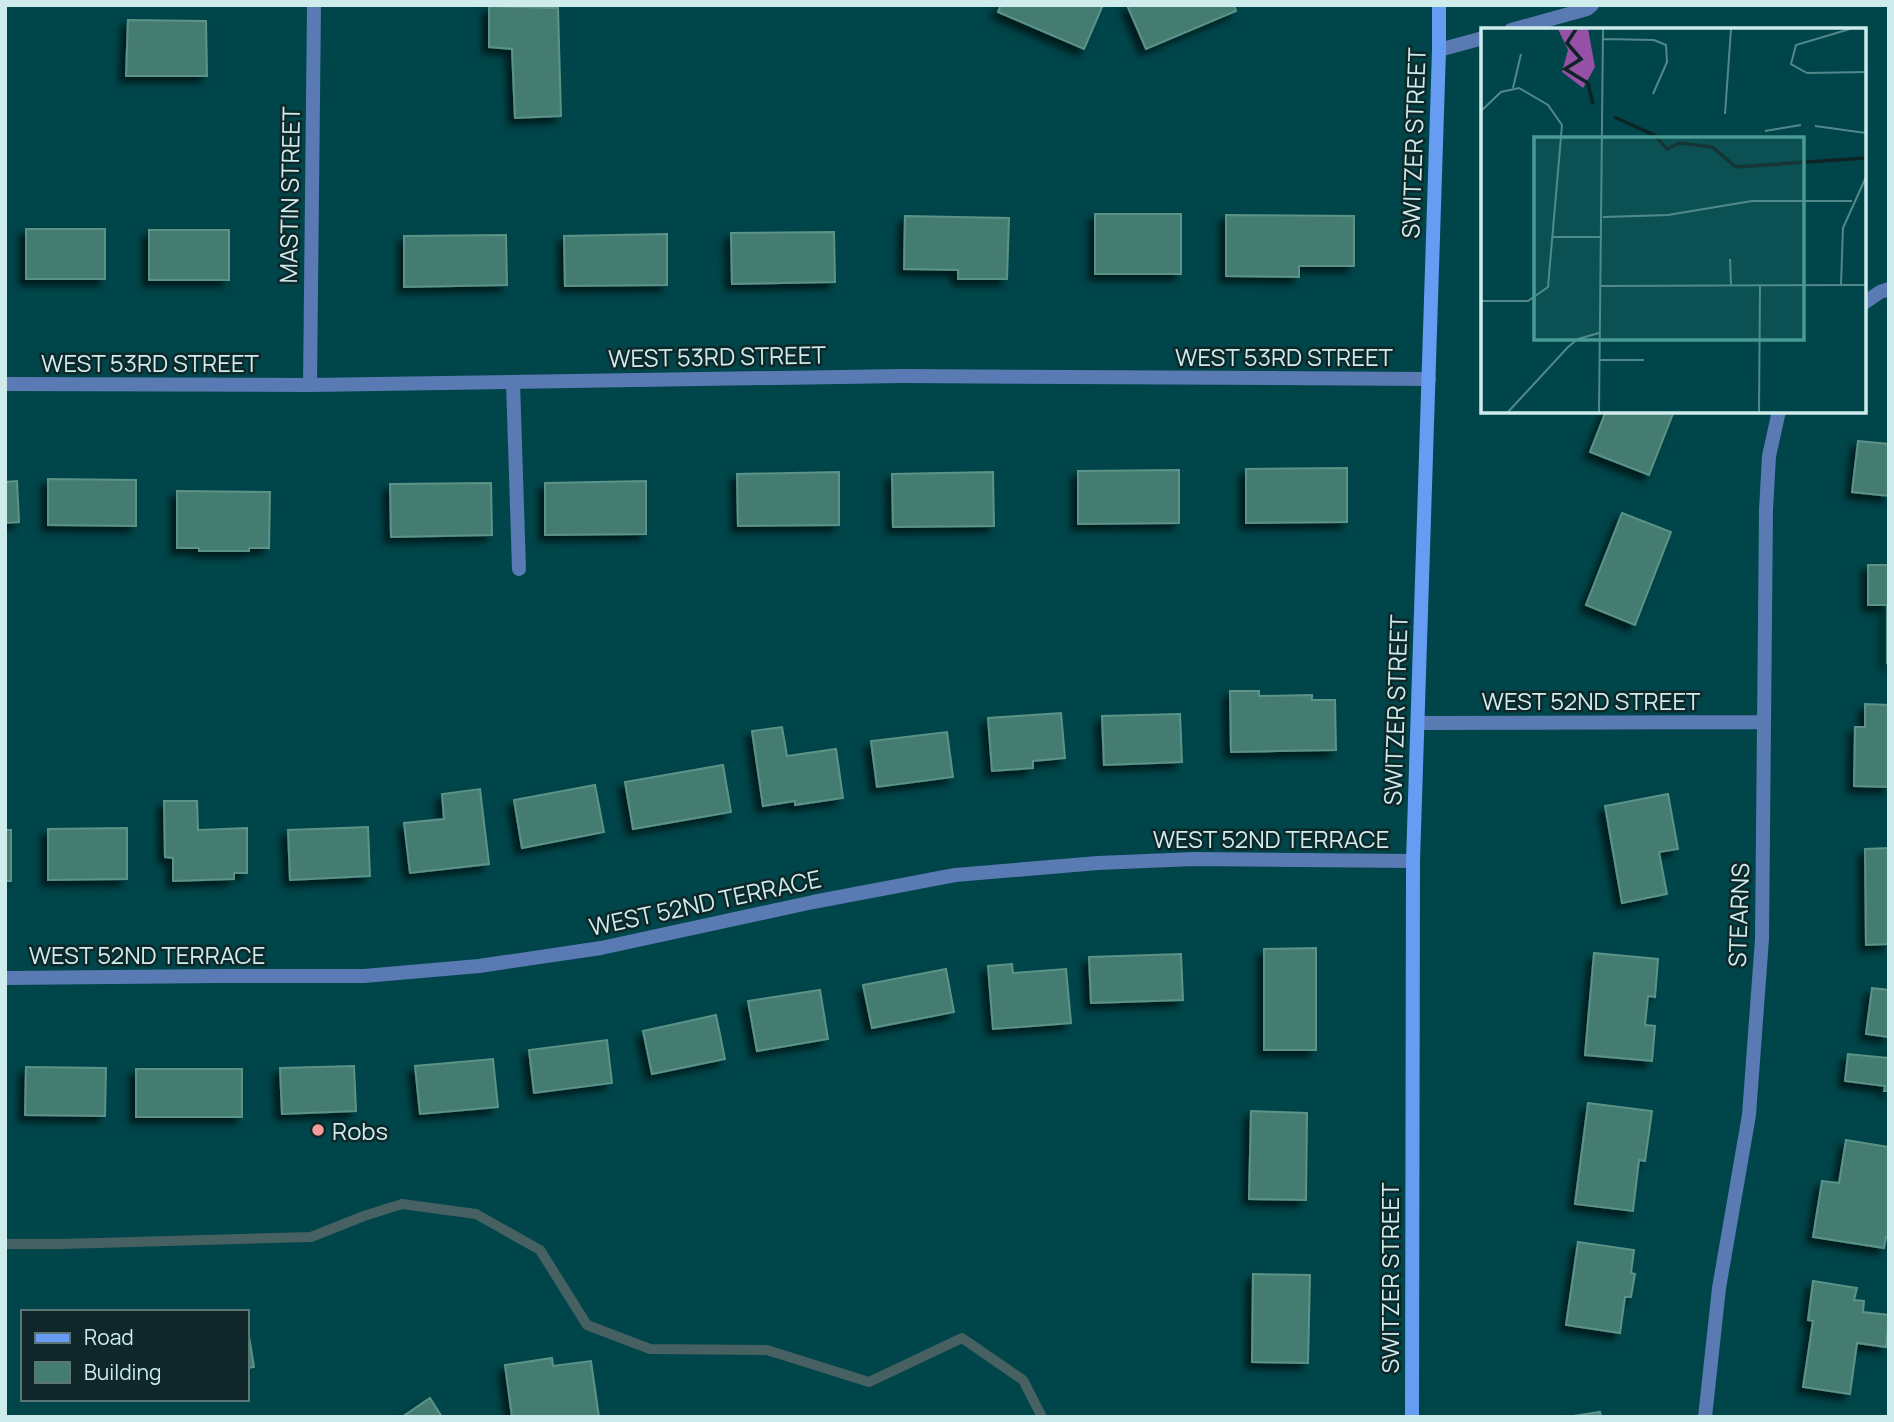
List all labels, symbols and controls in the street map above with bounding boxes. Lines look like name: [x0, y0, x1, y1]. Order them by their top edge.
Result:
inset map: [1481, 28, 1866, 413]
street label: SWITZER STREET: [1393, 46, 1433, 239]
street label: MASTIN STREET: [271, 106, 307, 284]
street label: WEST 53RD STREET: [608, 338, 827, 374]
street label: WEST 53RD STREET: [1175, 340, 1394, 373]
street label: WEST 53RD STREET: [41, 346, 260, 379]
street label: SWITZER STREET: [1375, 613, 1415, 806]
street label: WEST 52ND STREET: [1482, 684, 1701, 717]
street label: WEST 52ND TERRACE: [1153, 822, 1389, 855]
street label: WEST 52ND TERRACE: [586, 861, 824, 943]
street label: STEARNS: [1720, 862, 1756, 968]
street label: WEST 52ND TERRACE: [29, 938, 265, 971]
place label: Robs: [332, 1114, 388, 1147]
marker: Robs: [310, 1122, 326, 1138]
street label: SWITZER STREET: [1373, 1182, 1406, 1373]
legend: [21, 1310, 248, 1401]
text: Road: [84, 1323, 134, 1351]
text: Building: [84, 1358, 161, 1386]

